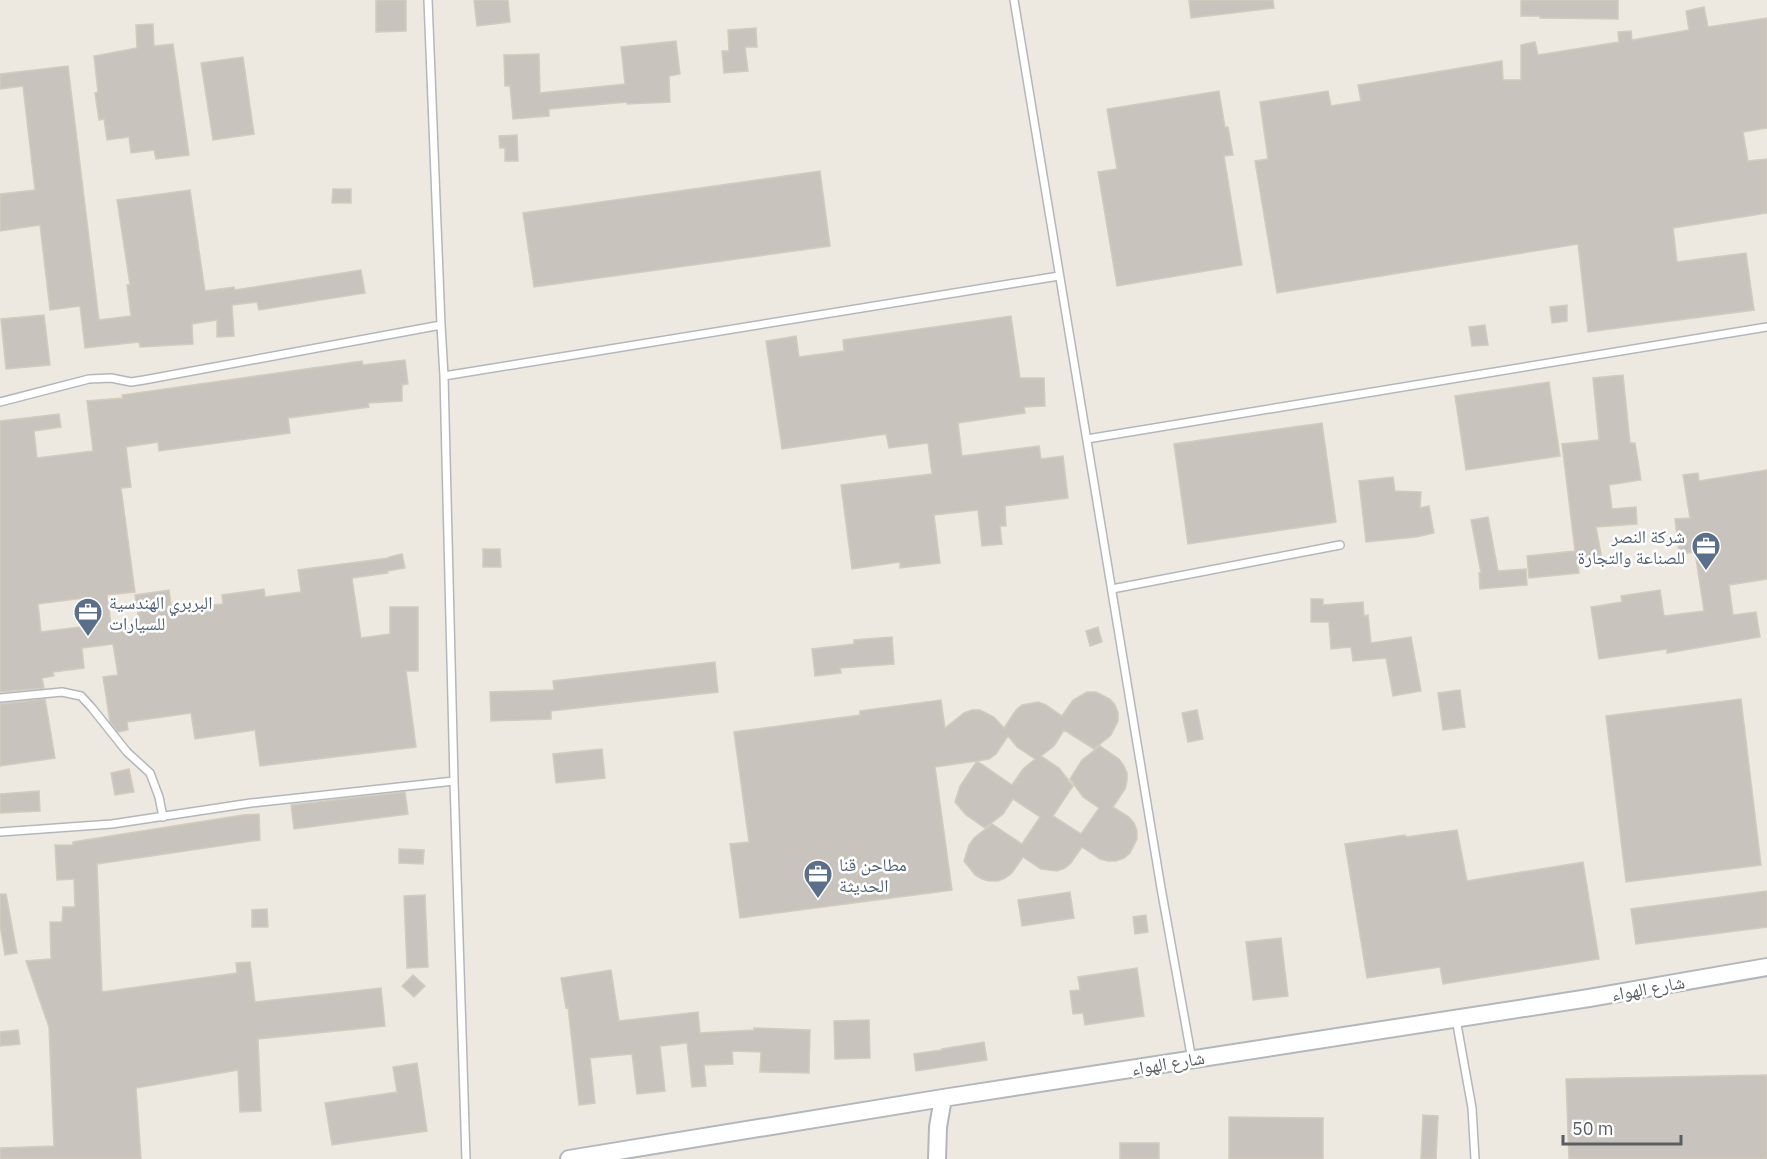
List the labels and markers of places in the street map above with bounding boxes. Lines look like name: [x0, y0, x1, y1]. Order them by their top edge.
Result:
place label: شركة النصر للصناعة والتجارة: [1578, 525, 1685, 569]
office icon: شركة النصر للصناعة والتجارة: [1690, 530, 1722, 572]
place label: البربري الهندسية للسيارات: [109, 591, 212, 635]
office icon: البربري الهندسية للسيارات: [72, 596, 104, 638]
place label: مطاحن قنا الحديثة: [839, 853, 907, 897]
office icon: مطاحن قنا الحديثة: [802, 858, 834, 900]

